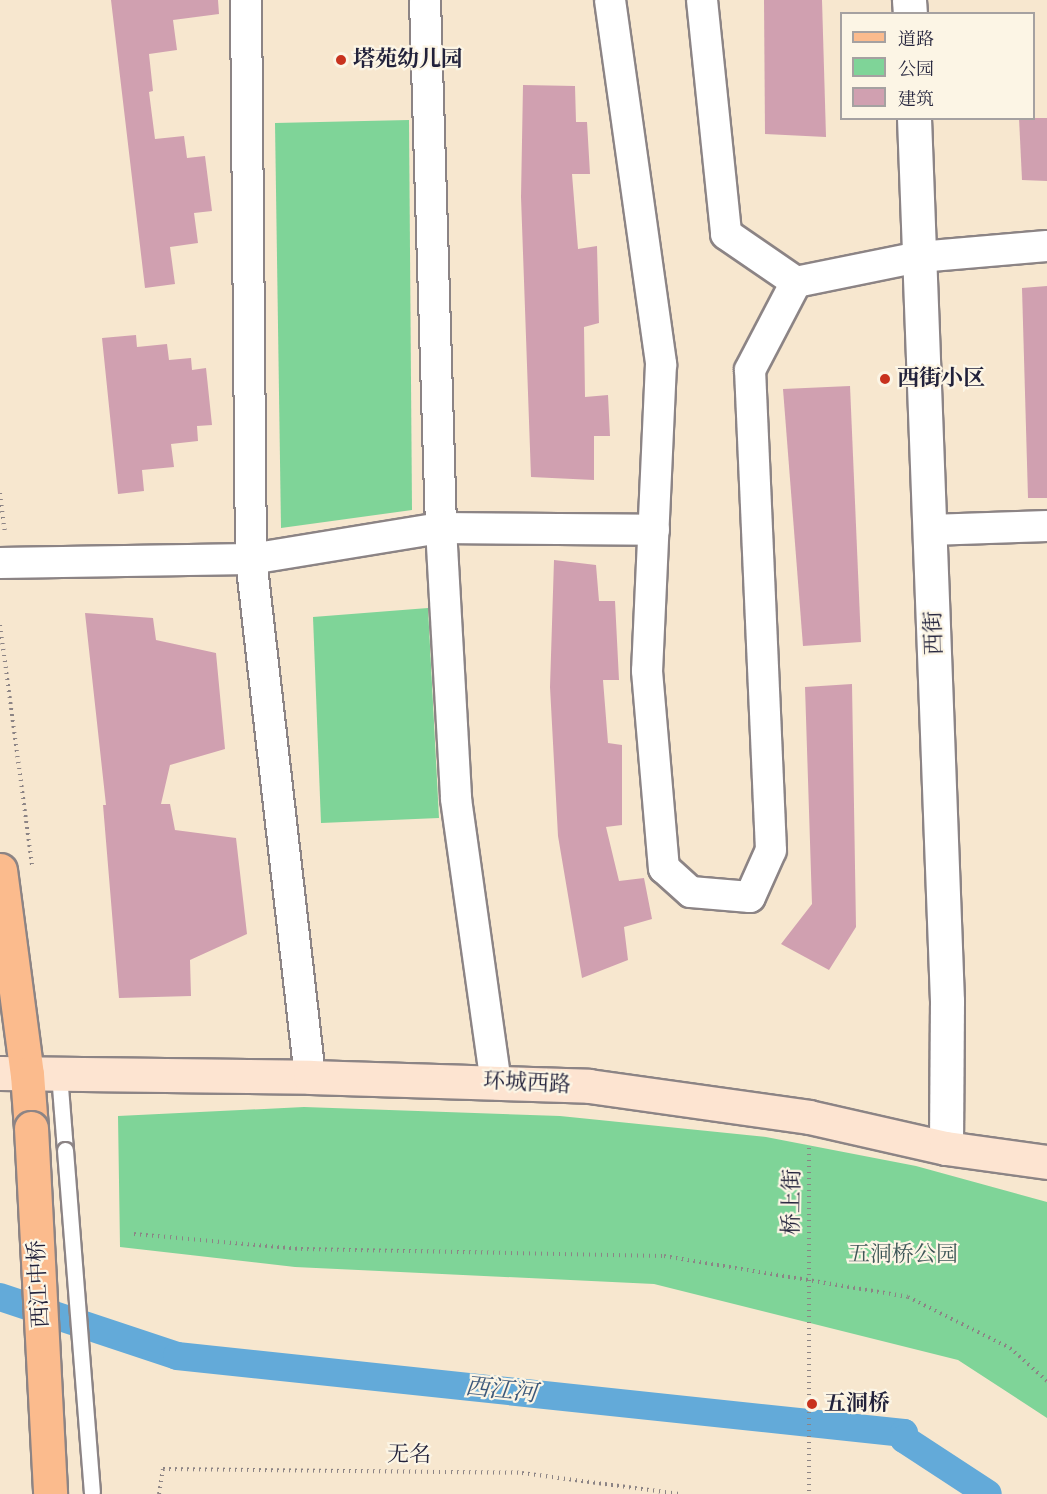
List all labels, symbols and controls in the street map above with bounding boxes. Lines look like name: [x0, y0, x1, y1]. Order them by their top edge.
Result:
legend: [840, 12, 1035, 120]
text: 道路: [898, 29, 934, 50]
place label: 塔苑幼儿园: [353, 47, 463, 73]
marker: 塔苑幼儿园: [334, 53, 348, 67]
text: 公园: [898, 59, 934, 80]
text: 建筑: [898, 89, 934, 110]
place label: 西街小区: [897, 366, 985, 392]
marker: 西街小区: [878, 372, 892, 386]
street label: 西街: [920, 611, 948, 655]
street label: 环城西路: [482, 1068, 572, 1098]
street label: 桥上街: [778, 1169, 806, 1235]
street label: 西江中桥: [24, 1239, 54, 1329]
park label: 五洞桥公园: [848, 1242, 958, 1268]
water label: 西江河: [464, 1372, 538, 1408]
place label: 五洞桥: [824, 1391, 890, 1417]
marker: 五洞桥: [805, 1397, 819, 1411]
street label: 无名: [387, 1441, 431, 1469]

